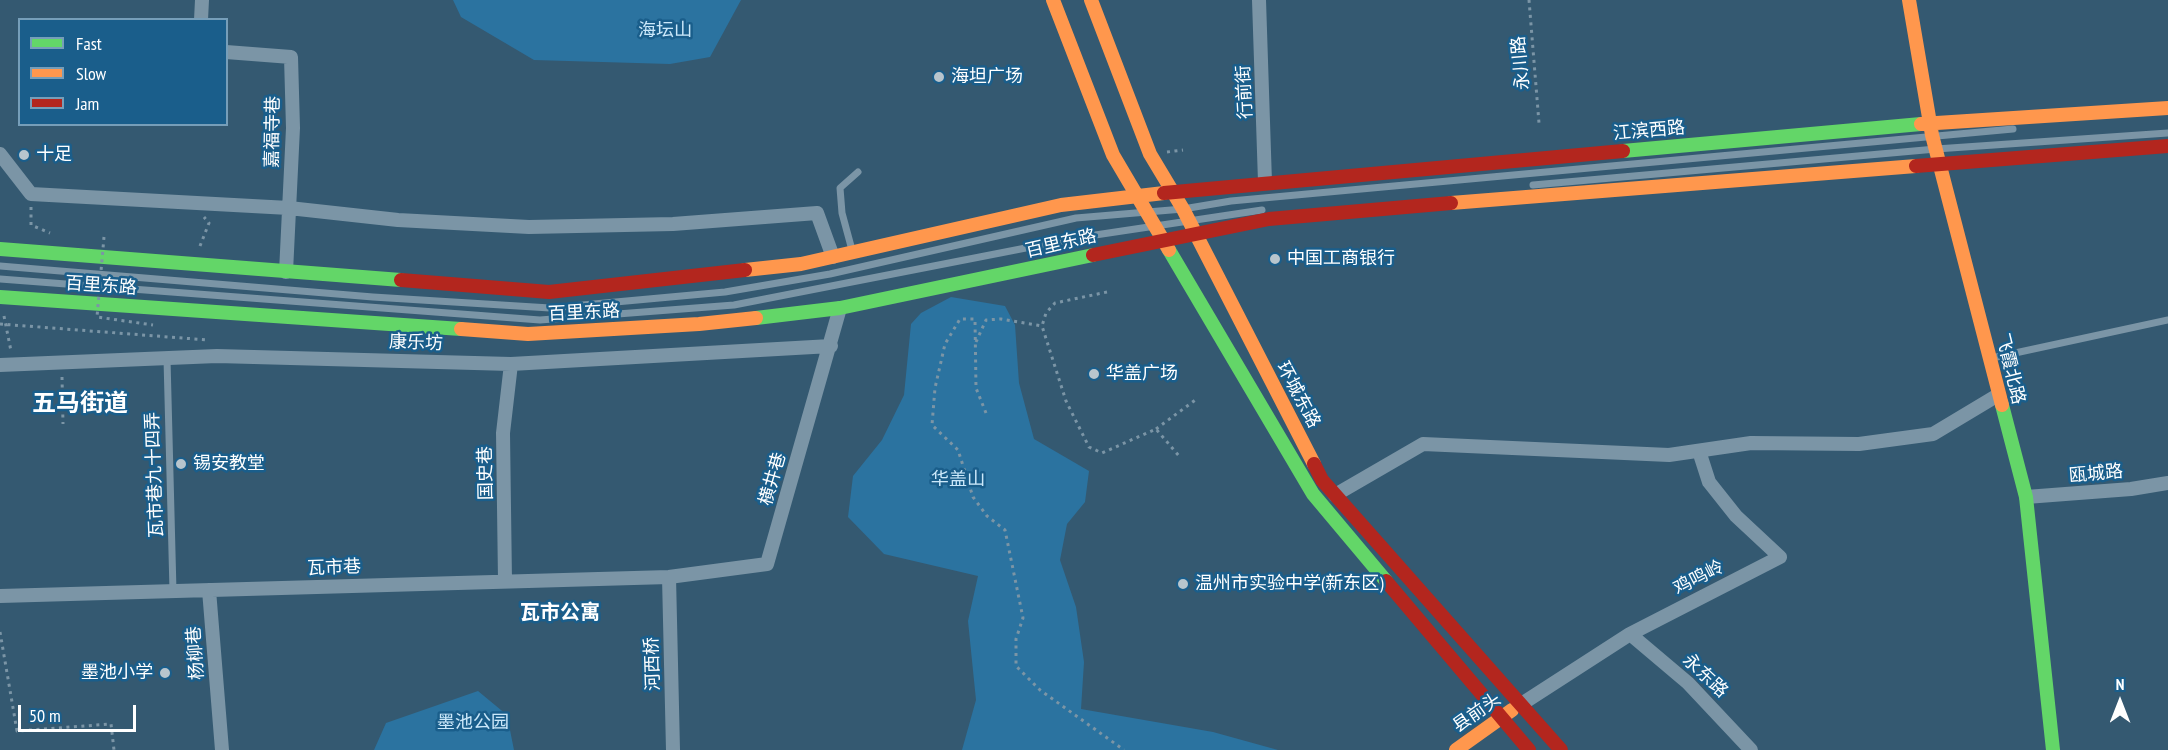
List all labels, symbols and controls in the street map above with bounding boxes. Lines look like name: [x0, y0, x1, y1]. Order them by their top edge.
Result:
legend: [18, 18, 228, 126]
park label: 海坛山: [638, 20, 692, 42]
text: Fast: [76, 32, 102, 55]
street label: 永川路: [1508, 35, 1534, 91]
text: Slow: [76, 62, 106, 85]
street label: 行前街: [1233, 64, 1257, 120]
place label: 海坦广场: [951, 66, 1023, 88]
marker: 海坦广场: [932, 70, 946, 84]
text: Jam: [76, 92, 99, 115]
street label: 嘉福寺巷: [262, 96, 284, 168]
street label: 江滨西路: [1612, 117, 1686, 145]
place label: 十足: [36, 144, 72, 166]
marker: 十足: [17, 148, 31, 162]
street label: 百里东路: [1023, 225, 1099, 263]
place label: 中国工商银行: [1287, 248, 1395, 270]
marker: 中国工商银行: [1268, 252, 1282, 266]
street label: 百里东路: [64, 273, 138, 299]
street label: 百里东路: [547, 300, 621, 326]
street label: 康乐坊: [389, 331, 443, 355]
street label: 飞霞北路: [1991, 331, 2029, 407]
street label: 环城东路: [1272, 358, 1324, 432]
place label: 华盖广场: [1106, 363, 1178, 385]
marker: 华盖广场: [1087, 367, 1101, 381]
district label: 五马街道: [32, 390, 128, 418]
street label: 瓦市巷九十四弄: [142, 412, 168, 538]
street label: 国史巷: [475, 446, 497, 500]
street label: 横井巷: [755, 450, 791, 508]
place label: 锡安教堂: [193, 453, 265, 475]
marker: 锡安教堂: [174, 457, 188, 471]
street label: 瓯城路: [2068, 461, 2124, 487]
park label: 华盖山: [931, 469, 985, 491]
street label: 瓦市巷: [307, 556, 361, 580]
street label: 鸡鸣岭: [1670, 556, 1728, 600]
place label: 温州市实验中学(新东区): [1195, 573, 1383, 595]
marker: 温州市实验中学(新东区): [1176, 577, 1190, 591]
district label: 瓦市公寓: [520, 601, 600, 625]
street label: 杨柳巷: [183, 625, 209, 681]
street label: 河西桥: [641, 637, 665, 691]
street label: 永东路: [1678, 650, 1732, 702]
place label: 墨池小学: [81, 662, 153, 684]
marker: 墨池小学: [158, 666, 172, 680]
north arrow: [2090, 672, 2150, 732]
text: N: [2116, 674, 2124, 694]
street label: 县前头: [1449, 689, 1505, 737]
scale bar: [21, 693, 140, 731]
text: 50 m: [29, 704, 61, 727]
park label: 墨池公园: [437, 712, 509, 734]

